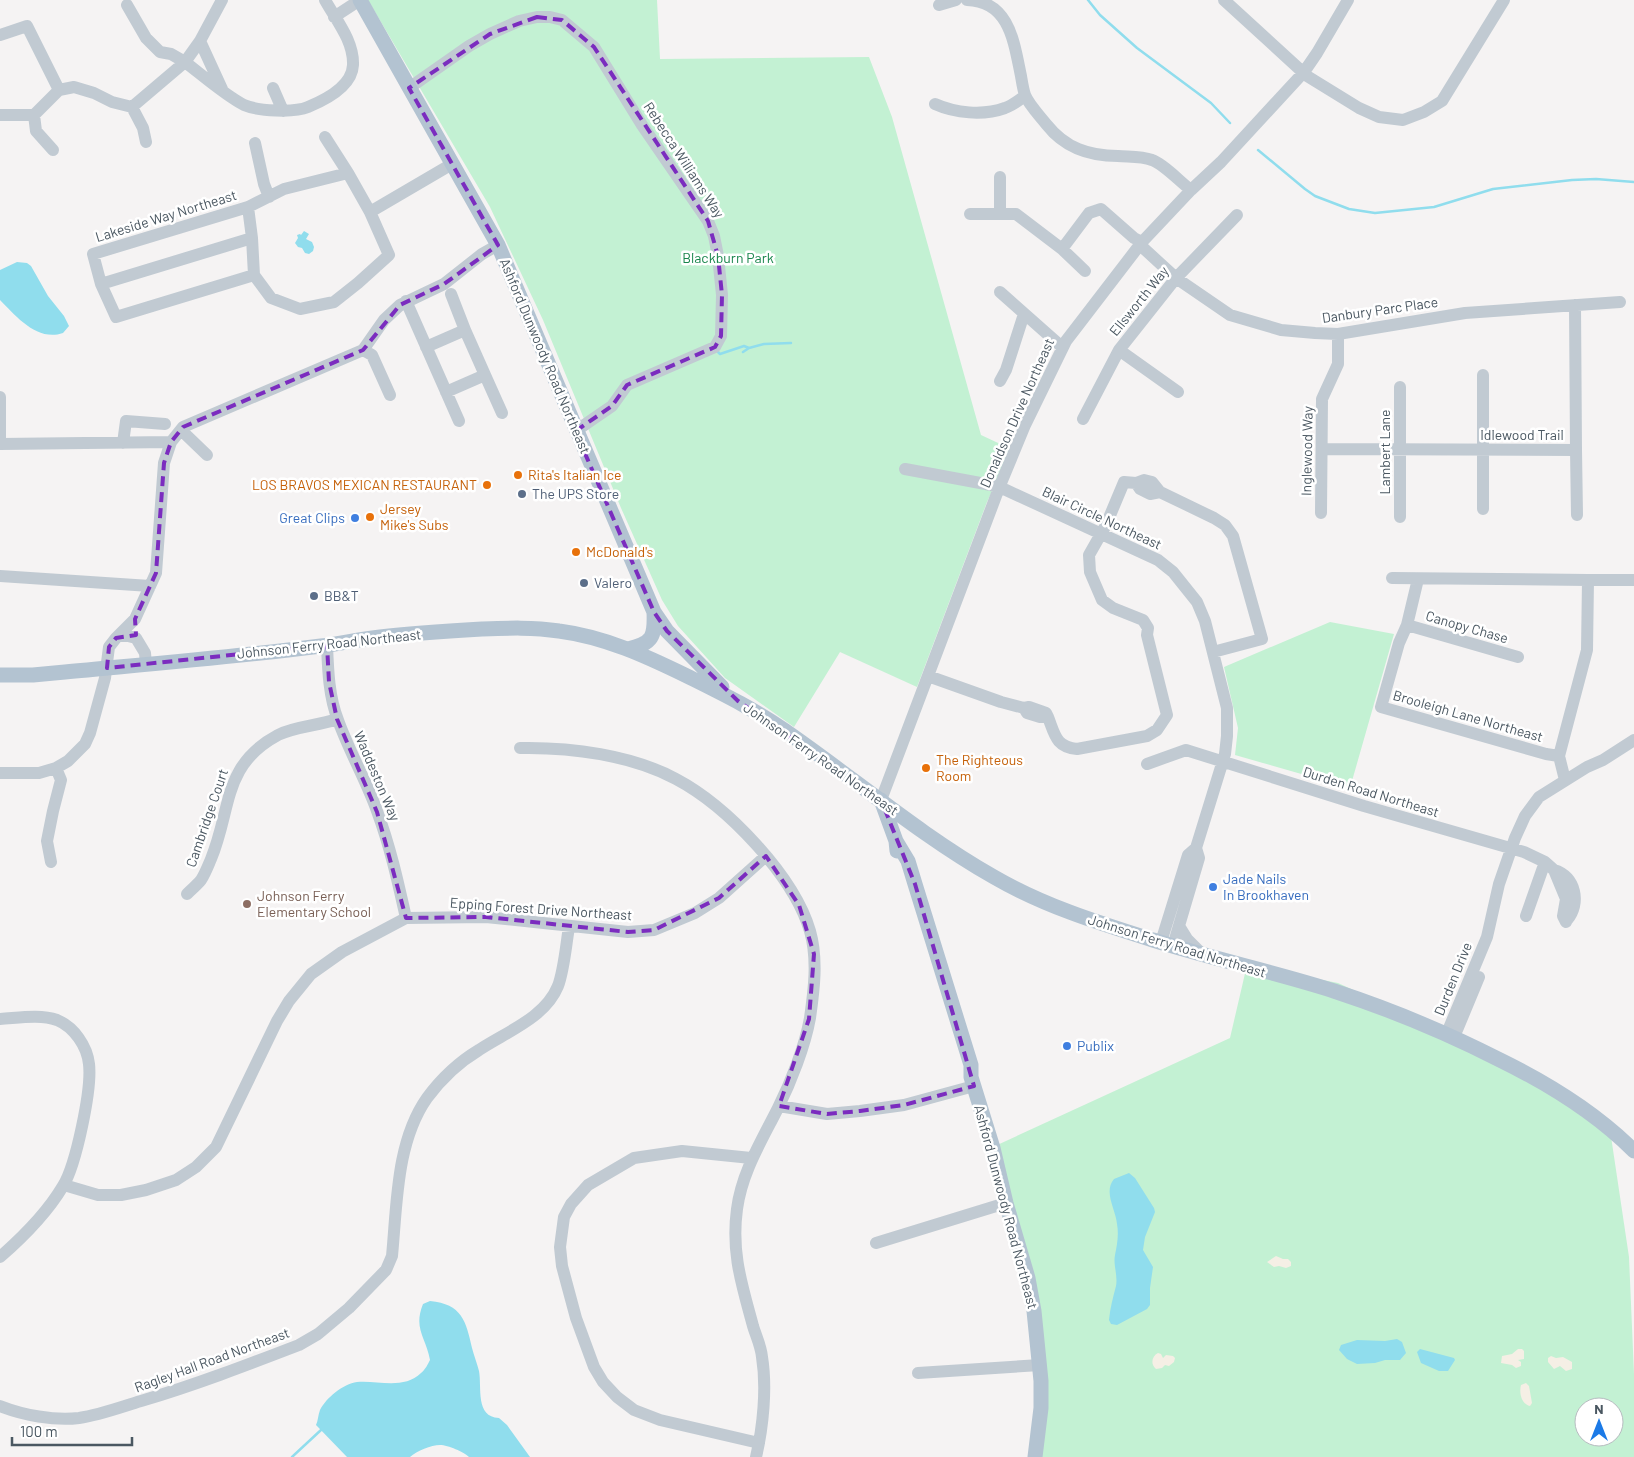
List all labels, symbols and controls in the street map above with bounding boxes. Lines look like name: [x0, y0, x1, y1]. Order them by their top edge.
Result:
street label: Rebecca Williams Way: [641, 99, 729, 221]
street label: Lakeside Way Northeast: [93, 186, 238, 245]
park label: Blackburn Park: [682, 249, 774, 266]
street label: Ashford Dunwoody Road Northeast: [496, 256, 594, 456]
street label: Ellsworth Way: [1105, 262, 1172, 339]
street label: Danbury Parc Place: [1321, 293, 1439, 326]
street label: Donaldson Drive Northeast: [976, 335, 1057, 490]
street label: Inglewood Way: [1297, 405, 1316, 496]
street label: Lambert Lane: [1376, 410, 1393, 494]
street label: Idlewood Trail: [1480, 426, 1564, 443]
place label: Rita's Italian Ice: [528, 466, 622, 483]
marker: Rita's Italian Ice: [512, 469, 524, 481]
place label: LOS BRAVOS MEXICAN RESTAURANT: [252, 476, 477, 493]
marker: LOS BRAVOS MEXICAN RESTAURANT: [481, 479, 493, 491]
street label: Blair Circle Northeast: [1040, 482, 1165, 553]
place label: The UPS Store: [532, 485, 619, 502]
marker: The UPS Store: [516, 488, 528, 500]
place label: Jersey Mike's Subs: [380, 500, 449, 533]
place label: Great Clips: [279, 509, 345, 526]
marker: Jersey Mike's Subs: [364, 511, 376, 523]
marker: Great Clips: [349, 512, 361, 524]
place label: McDonald's: [586, 543, 654, 560]
marker: McDonald's: [570, 546, 582, 558]
place label: Valero: [594, 574, 632, 591]
marker: Valero: [578, 577, 590, 589]
place label: BB&T: [324, 587, 359, 604]
marker: BB&T: [308, 590, 320, 602]
street label: Canopy Chase: [1424, 607, 1510, 646]
street label: Johnson Ferry Road Northeast: [236, 625, 422, 662]
street label: Brooleigh Lane Northeast: [1391, 686, 1545, 745]
street label: Johnson Ferry Road Northeast: [741, 699, 902, 819]
street label: Waddeston Way: [351, 728, 404, 824]
place label: The Righteous Room: [936, 751, 1023, 784]
marker: The Righteous Room: [920, 762, 932, 774]
street label: Durden Road Northeast: [1301, 763, 1441, 820]
street label: Cambridge Court: [182, 766, 231, 869]
place label: Jade Nails In Brookhaven: [1223, 870, 1309, 903]
marker: Jade Nails In Brookhaven: [1207, 881, 1219, 893]
place label: Johnson Ferry Elementary School: [257, 887, 371, 920]
street label: Epping Forest Drive Northeast: [449, 894, 633, 923]
marker: Johnson Ferry Elementary School: [241, 898, 253, 910]
street label: Johnson Ferry Road Northeast: [1086, 910, 1268, 981]
street label: Durden Drive: [1430, 940, 1475, 1018]
place label: Publix: [1077, 1037, 1114, 1054]
marker: Publix: [1061, 1040, 1073, 1052]
street label: Ashford Dunwoody Road Northeast: [971, 1103, 1042, 1311]
street label: Ragley Hall Road Northeast: [132, 1324, 292, 1395]
north arrow: [1574, 1397, 1624, 1447]
text: N: [1594, 1400, 1604, 1417]
scale bar: [12, 1414, 132, 1446]
text: 100 m: [20, 1422, 58, 1440]

